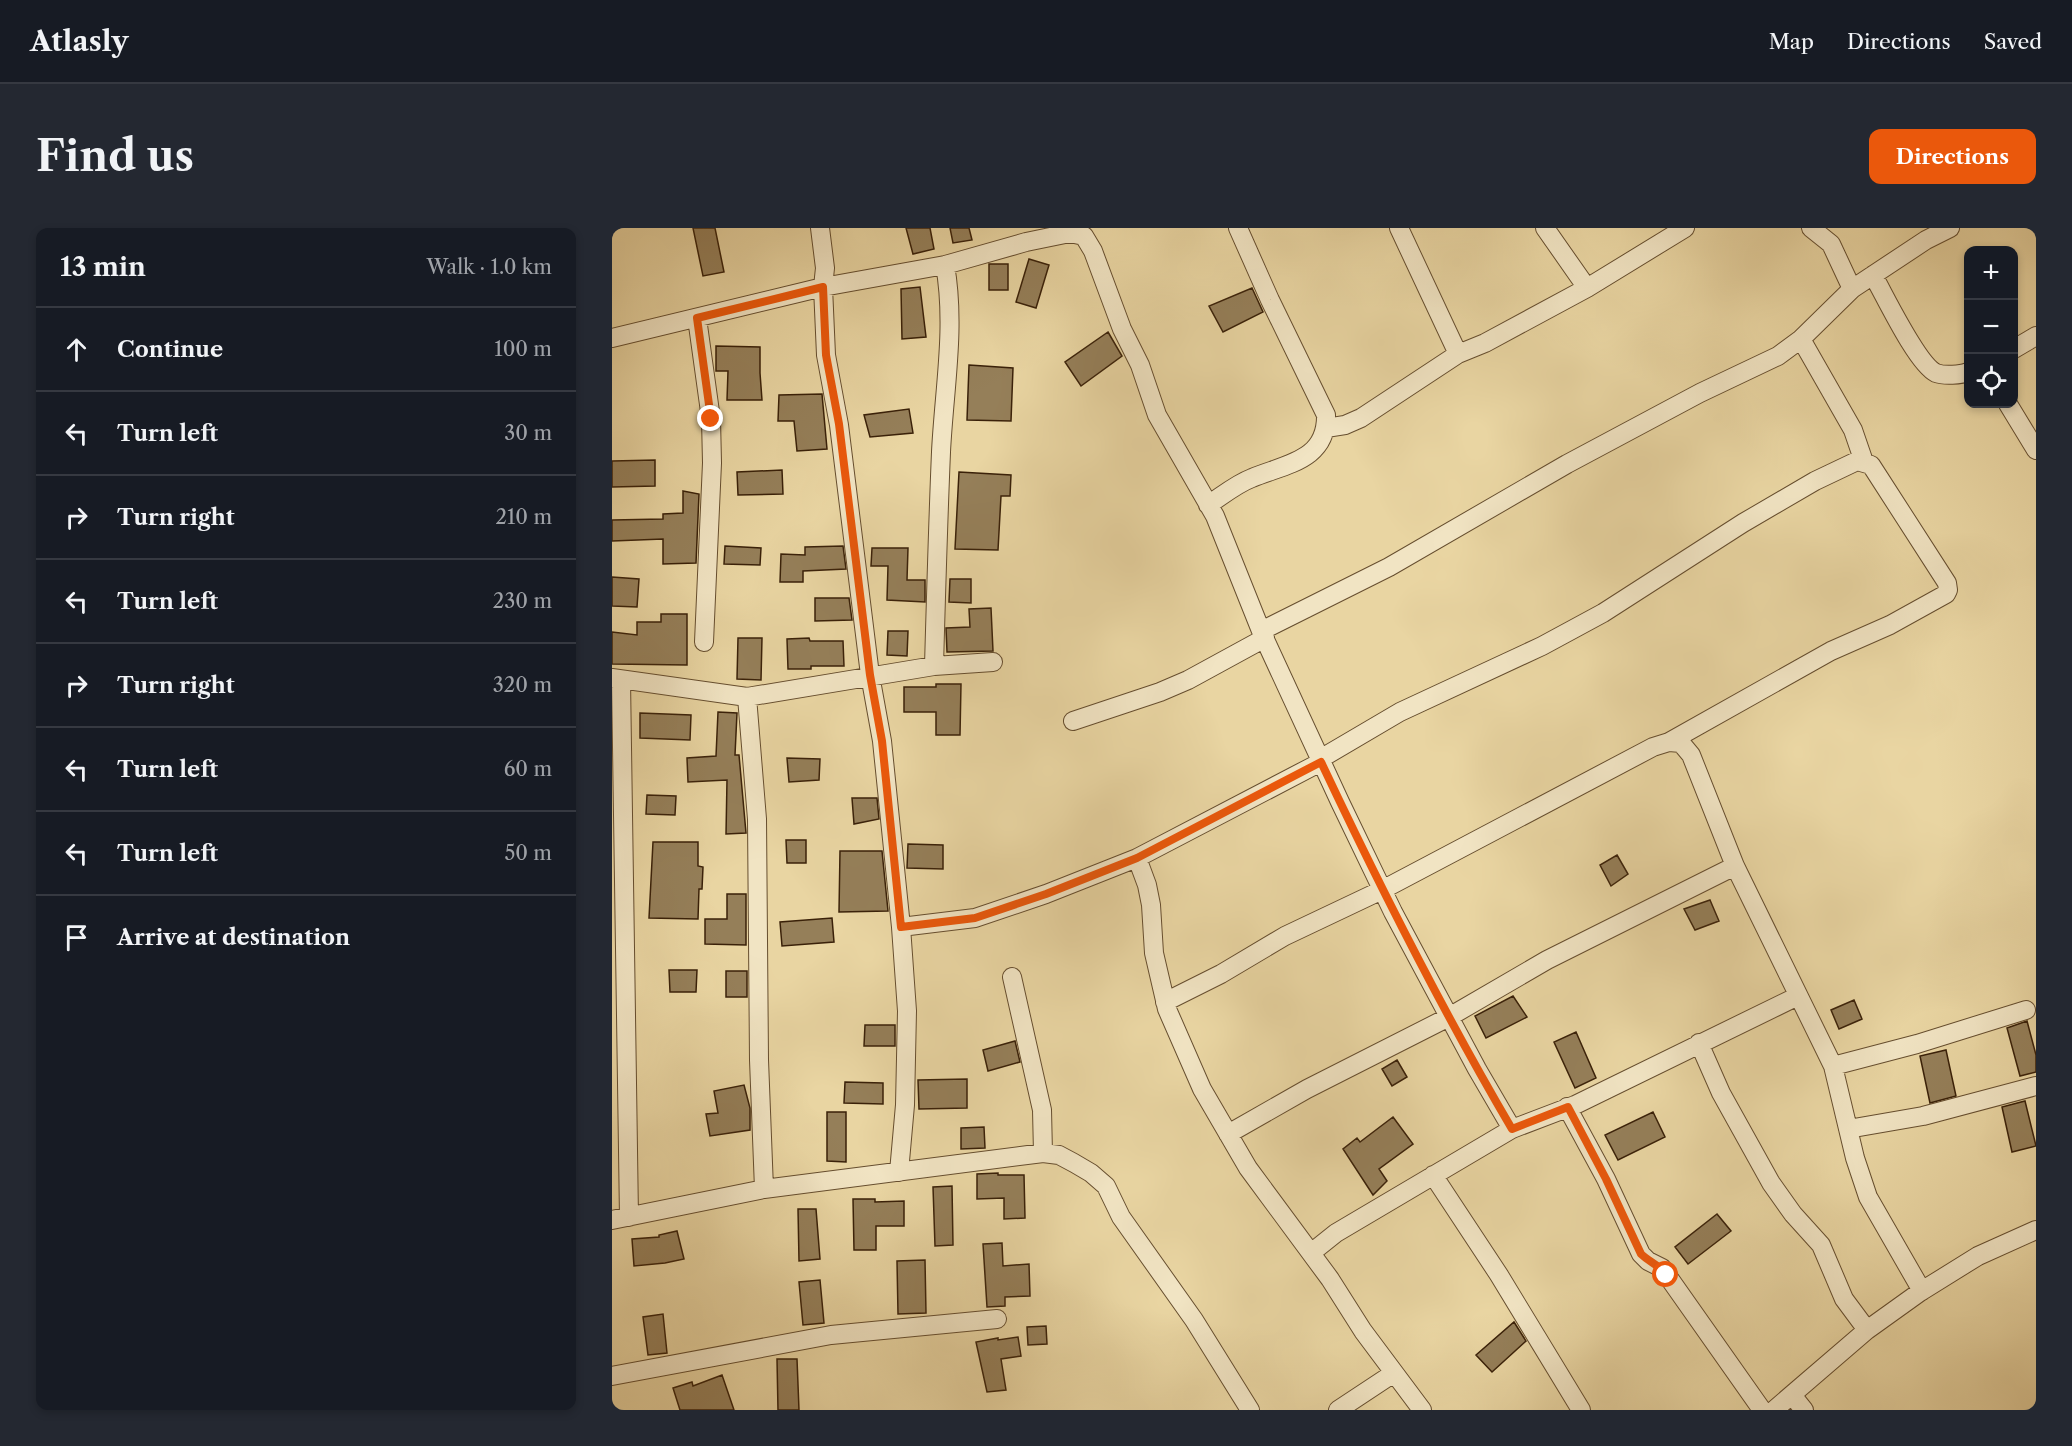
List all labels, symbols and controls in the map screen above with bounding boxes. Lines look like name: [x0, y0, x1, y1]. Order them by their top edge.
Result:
text: Atlasly: [30, 24, 129, 58]
text: Map: [1769, 29, 1814, 54]
text: Directions: [1847, 29, 1951, 54]
text: Saved: [1984, 29, 2042, 54]
button: Directions: [1869, 129, 2036, 184]
text: Find us: [36, 130, 194, 182]
map controls: [1964, 246, 2018, 408]
button: +: [1964, 246, 2018, 300]
text: 13 min: [60, 251, 146, 283]
text: Walk · 1.0 km: [426, 255, 552, 279]
button: −: [1964, 300, 2018, 354]
icon: ahead: [60, 333, 93, 366]
text: Continue: [117, 336, 223, 363]
text: 100 m: [494, 337, 552, 361]
button: locate: [1964, 354, 2018, 408]
route end: [697, 405, 723, 431]
icon: left: [60, 417, 93, 450]
text: Turn left: [117, 420, 218, 447]
text: 30 m: [504, 421, 552, 445]
icon: right: [60, 501, 93, 534]
text: Turn right: [117, 504, 235, 531]
text: 210 m: [495, 505, 552, 529]
icon: left: [60, 585, 93, 618]
text: Turn left: [117, 588, 218, 615]
text: 230 m: [493, 589, 552, 613]
icon: right: [60, 669, 93, 702]
text: Turn right: [117, 672, 235, 699]
text: 320 m: [493, 673, 552, 697]
icon: left: [60, 753, 93, 786]
text: Turn left: [117, 756, 218, 783]
text: 60 m: [504, 757, 552, 781]
icon: left: [60, 837, 93, 870]
text: Turn left: [117, 840, 218, 867]
text: 50 m: [505, 841, 552, 865]
icon: arrive: [60, 921, 93, 954]
text: Arrive at destination: [117, 924, 350, 951]
route start: [1652, 1261, 1678, 1287]

